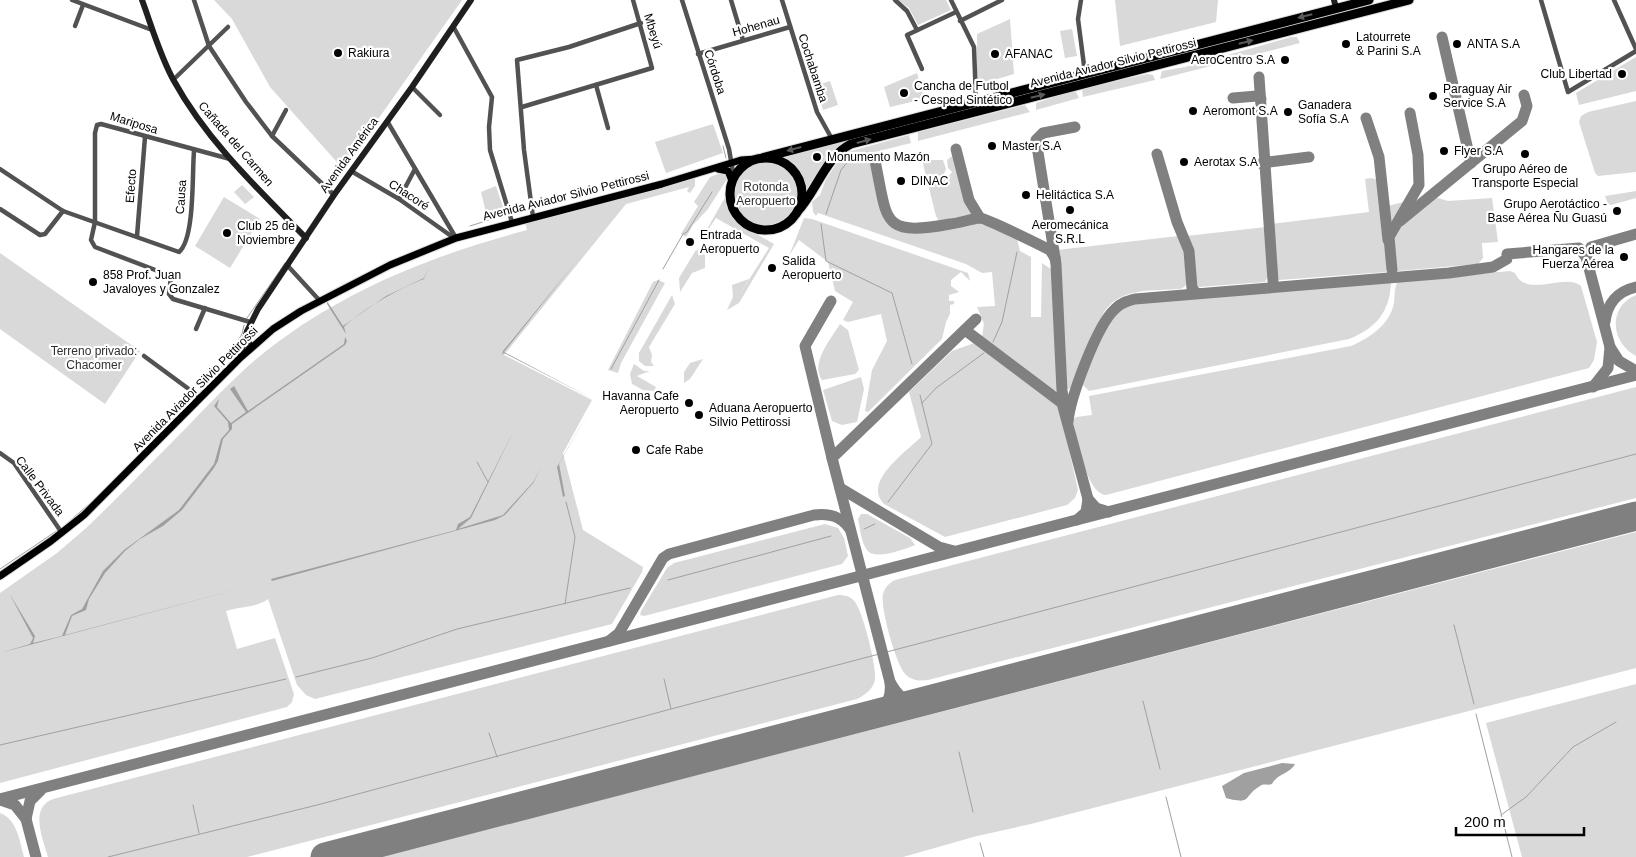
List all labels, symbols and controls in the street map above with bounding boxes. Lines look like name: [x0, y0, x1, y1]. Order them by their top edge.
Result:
street label: Mbeyú: [641, 12, 665, 50]
street label: Hohenau: [731, 13, 781, 39]
one-way arrow: [1297, 13, 1312, 21]
place label: Latourrete & Parini S.A: [1356, 30, 1421, 58]
street label: Cochabamba: [795, 32, 831, 104]
street label: Avenida Aviador Silvio Pettirossi: [1028, 36, 1198, 90]
place label: ANTA S.A: [1467, 37, 1520, 51]
one-way arrow: [1239, 38, 1254, 46]
marker: Latourrete & Parini S.A: [1340, 38, 1352, 50]
marker: ANTA S.A: [1451, 38, 1463, 50]
place label: Rakiura: [348, 46, 390, 60]
marker: Rakiura: [332, 47, 344, 59]
place label: AFANAC: [1005, 47, 1053, 61]
street label: Córdoba: [701, 48, 729, 96]
marker: AFANAC: [989, 48, 1001, 60]
place label: AeroCentro S.A: [1191, 53, 1275, 67]
marker: AeroCentro S.A: [1279, 54, 1291, 66]
place label: Club Libertad: [1541, 67, 1612, 81]
marker: Club Libertad: [1616, 68, 1628, 80]
place label: Cancha de Futbol - Cesped Sintético: [914, 79, 1012, 107]
place label: Paraguay Air Service S.A: [1443, 82, 1512, 110]
marker: Cancha de Futbol - Cesped Sintético: [898, 87, 910, 99]
marker: Paraguay Air Service S.A: [1427, 90, 1439, 102]
one-way arrow: [1031, 91, 1046, 99]
place label: Ganadera Sofía S.A: [1298, 98, 1352, 126]
street label: Cañada del Carmen: [195, 99, 277, 189]
place label: Aeromont S.A: [1203, 104, 1278, 118]
marker: Aeromont S.A: [1187, 105, 1199, 117]
marker: Ganadera Sofía S.A: [1282, 106, 1294, 118]
street label: Mariposa: [108, 109, 160, 137]
street label: Avenida América: [317, 114, 381, 195]
one-way arrow: [856, 137, 871, 145]
place label: Master S.A: [1002, 139, 1061, 153]
marker: Master S.A: [986, 140, 998, 152]
place label: Flyer S.A: [1454, 144, 1503, 158]
one-way arrow: [786, 145, 801, 153]
marker: Flyer S.A: [1438, 145, 1450, 157]
marker: Grupo Aéreo de Transporte Especial: [1519, 148, 1531, 160]
place label: Monumento Mazón: [827, 150, 930, 164]
marker: Monumento Mazón: [811, 151, 823, 163]
place label: Aerotax S.A: [1194, 155, 1258, 169]
marker: Aerotax S.A: [1178, 156, 1190, 168]
place label: Grupo Aéreo de Transporte Especial: [1472, 162, 1578, 190]
street label: Efecto: [123, 168, 139, 203]
street label: Avenida Aviador Silvio Pettirossi: [481, 169, 651, 223]
place label: DINAC: [911, 174, 949, 188]
marker: DINAC: [895, 175, 907, 187]
street label: Chacoré: [386, 177, 432, 213]
street label: Causa: [173, 179, 189, 215]
park label: Rotonda Aeropuerto: [736, 180, 796, 208]
place label: Helitáctica S.A: [1036, 188, 1114, 202]
marker: Helitáctica S.A: [1020, 189, 1032, 201]
place label: Grupo Aerotáctico - Base Aérea Ñu Guasú: [1488, 197, 1607, 225]
marker: Aeromecánica S.R.L: [1064, 204, 1076, 216]
marker: Grupo Aerotáctico - Base Aérea Ñu Guasú: [1611, 205, 1623, 217]
place label: Aeromecánica S.R.L: [1032, 218, 1109, 246]
place label: Club 25 de Noviembre: [237, 219, 295, 247]
marker: Club 25 de Noviembre: [221, 227, 233, 239]
place label: Entrada Aeropuerto: [700, 228, 760, 256]
marker: Entrada Aeropuerto: [684, 236, 696, 248]
place label: Hangares de la Fuerza Aérea: [1533, 243, 1614, 271]
marker: Hangares de la Fuerza Aérea: [1618, 251, 1630, 263]
place label: Salida Aeropuerto: [782, 254, 842, 282]
marker: Salida Aeropuerto: [766, 262, 778, 274]
place label: 858 Prof. Juan Javaloyes y Gonzalez: [103, 268, 220, 296]
marker: 858 Prof. Juan Javaloyes y Gonzalez: [87, 276, 99, 288]
street label: Avenida Aviador Silvio Pettirossi: [130, 324, 260, 454]
park label: Terreno privado: Chacomer: [51, 344, 137, 372]
place label: Havanna Cafe Aeropuerto: [602, 389, 679, 417]
marker: Havanna Cafe Aeropuerto: [683, 397, 695, 409]
place label: Aduana Aeropuerto Silvio Pettirossi: [709, 401, 813, 429]
marker: Aduana Aeropuerto Silvio Pettirossi: [693, 409, 705, 421]
place label: Cafe Rabe: [646, 443, 704, 457]
marker: Cafe Rabe: [630, 444, 642, 456]
street label: Calle Privada: [13, 453, 67, 519]
scale bar: [1456, 804, 1584, 836]
text: 200 m: [1464, 813, 1506, 830]

